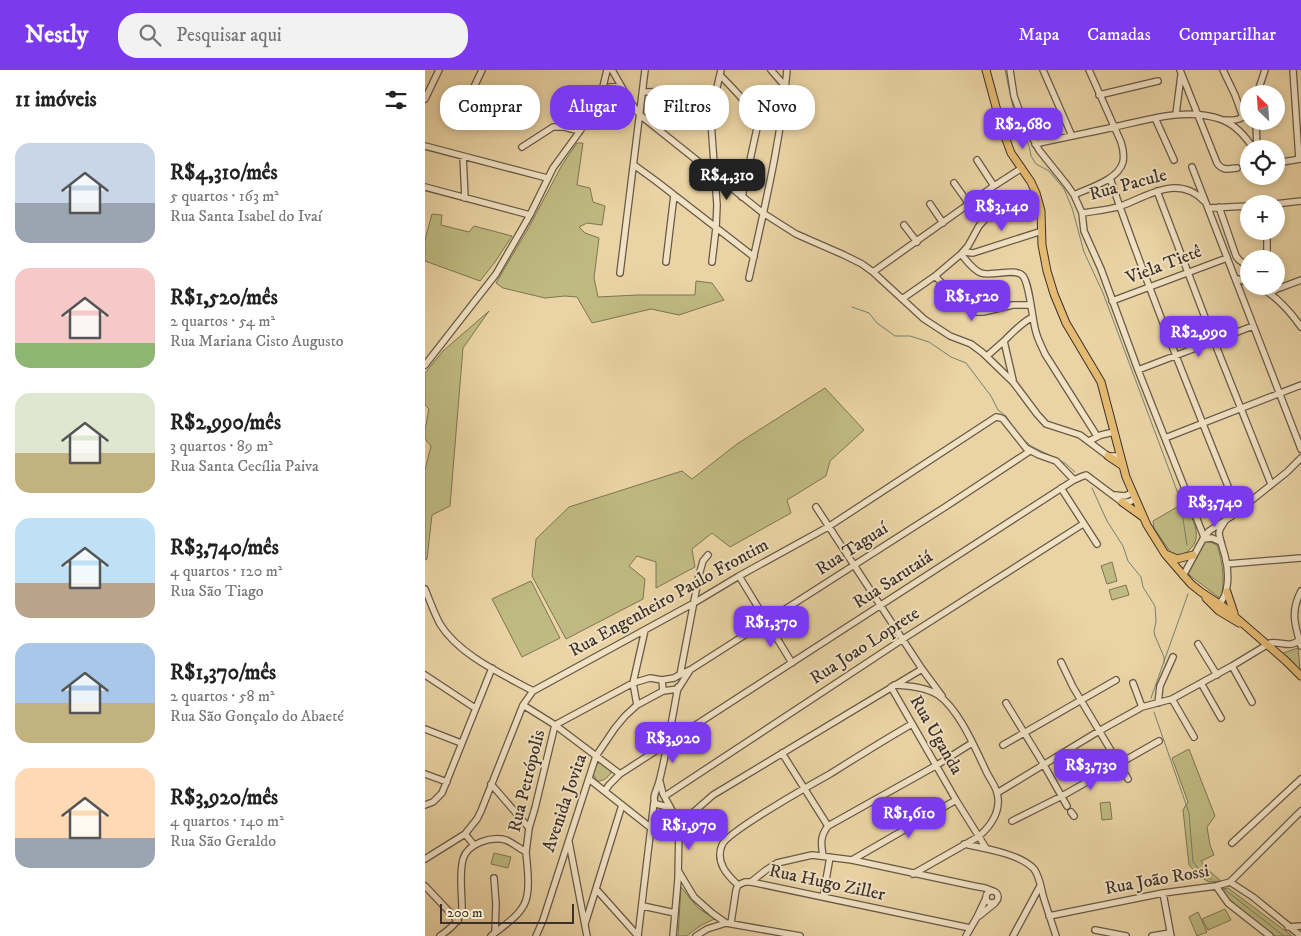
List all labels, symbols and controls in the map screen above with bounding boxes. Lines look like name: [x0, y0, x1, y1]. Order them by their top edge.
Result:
search box: [118, 13, 468, 58]
text: Nestly: [25, 20, 88, 50]
icon: search: [136, 21, 164, 49]
text: Pesquisar aqui: [176, 24, 282, 47]
text: Mapa: [1019, 24, 1059, 46]
text: Camadas: [1087, 24, 1151, 46]
text: Compartilhar: [1179, 24, 1276, 46]
chip: Comprar: [440, 85, 540, 130]
chip: Alugar: [550, 85, 635, 130]
chip: Filtros: [645, 85, 729, 130]
chip: Novo: [739, 85, 815, 130]
north arrow: [1240, 85, 1285, 130]
map controls: [1240, 85, 1285, 295]
icon: filters: [382, 86, 410, 114]
text: 11 imóveis: [15, 87, 97, 113]
pin: R$2,680: [977, 108, 1069, 150]
text: R$2,680: [995, 114, 1051, 134]
button: locate: [1240, 140, 1285, 185]
pin: R$4,310: [681, 158, 773, 201]
text: R$4,310/mês: [170, 160, 278, 186]
icon: home: [55, 163, 115, 223]
street label: Rua Pacule: [1087, 164, 1169, 206]
text: R$4,310: [700, 165, 754, 185]
text: 5 quartos · 163 m²: [170, 186, 279, 206]
pin: R$3,140: [956, 190, 1048, 232]
button: +: [1240, 195, 1285, 240]
text: R$3,140: [975, 196, 1029, 216]
text: Rua Santa Isabel do Ivaí: [170, 206, 322, 226]
street label: Viela Tietê: [1122, 241, 1205, 290]
button: −: [1240, 250, 1285, 295]
pin: R$1,520: [926, 280, 1018, 322]
text: R$1,520/mês: [170, 285, 278, 311]
text: R$1,520: [945, 286, 999, 306]
icon: home: [55, 288, 115, 348]
text: 2 quartos · 54 m²: [170, 311, 275, 331]
pin: R$2,990: [1153, 316, 1245, 358]
text: R$2,990: [1171, 322, 1227, 342]
text: Rua Mariana Cisto Augusto: [170, 331, 344, 351]
text: R$2,990/mês: [170, 410, 281, 436]
icon: home: [55, 413, 115, 473]
text: 3 quartos · 89 m²: [170, 436, 273, 456]
text: Rua Santa Cecília Paiva: [170, 456, 319, 476]
pin: R$3,740: [1169, 486, 1261, 528]
text: R$3,740: [1188, 492, 1242, 512]
street label: Rua Taguaí: [812, 517, 893, 580]
street label: Rua Engenheiro Paulo Frontim: [566, 534, 772, 662]
text: R$3,740/mês: [170, 535, 279, 561]
icon: home: [55, 538, 115, 598]
street label: Rua Sarutaiá: [849, 546, 937, 614]
text: 4 quartos · 120 m²: [170, 561, 282, 581]
text: Rua São Tiago: [170, 581, 264, 601]
street label: Rua Joao Loprete: [806, 602, 924, 690]
pin: R$1,370: [725, 606, 817, 648]
text: R$1,370: [745, 612, 797, 632]
text: R$1,370/mês: [170, 660, 276, 686]
icon: home: [55, 663, 115, 723]
text: 2 quartos · 58 m²: [170, 686, 275, 706]
street label: Rua Uganda: [904, 691, 968, 779]
text: Rua São Gonçalo do Abaeté: [170, 706, 344, 726]
pin: R$3,920: [627, 722, 719, 764]
street label: Rua Petrópolis: [504, 727, 550, 835]
text: R$3,920: [646, 728, 700, 748]
pin: R$3,730: [1045, 748, 1137, 791]
street label: Avenida Jovita: [538, 751, 592, 855]
text: R$3,730: [1065, 755, 1117, 775]
text: R$3,920/mês: [170, 785, 278, 811]
icon: home: [55, 788, 115, 848]
pin: R$1,610: [863, 796, 955, 839]
text: R$1,610: [883, 803, 935, 823]
pin: R$1,970: [643, 808, 735, 851]
text: 4 quartos · 140 m²: [170, 811, 284, 831]
text: R$1,970: [662, 815, 716, 835]
text: Rua São Geraldo: [170, 831, 276, 851]
street label: Rua Hugo Ziller: [767, 860, 887, 906]
street label: Rua João Rossi: [1103, 860, 1211, 900]
scale bar: [440, 901, 574, 924]
text: 200 m: [447, 904, 482, 922]

